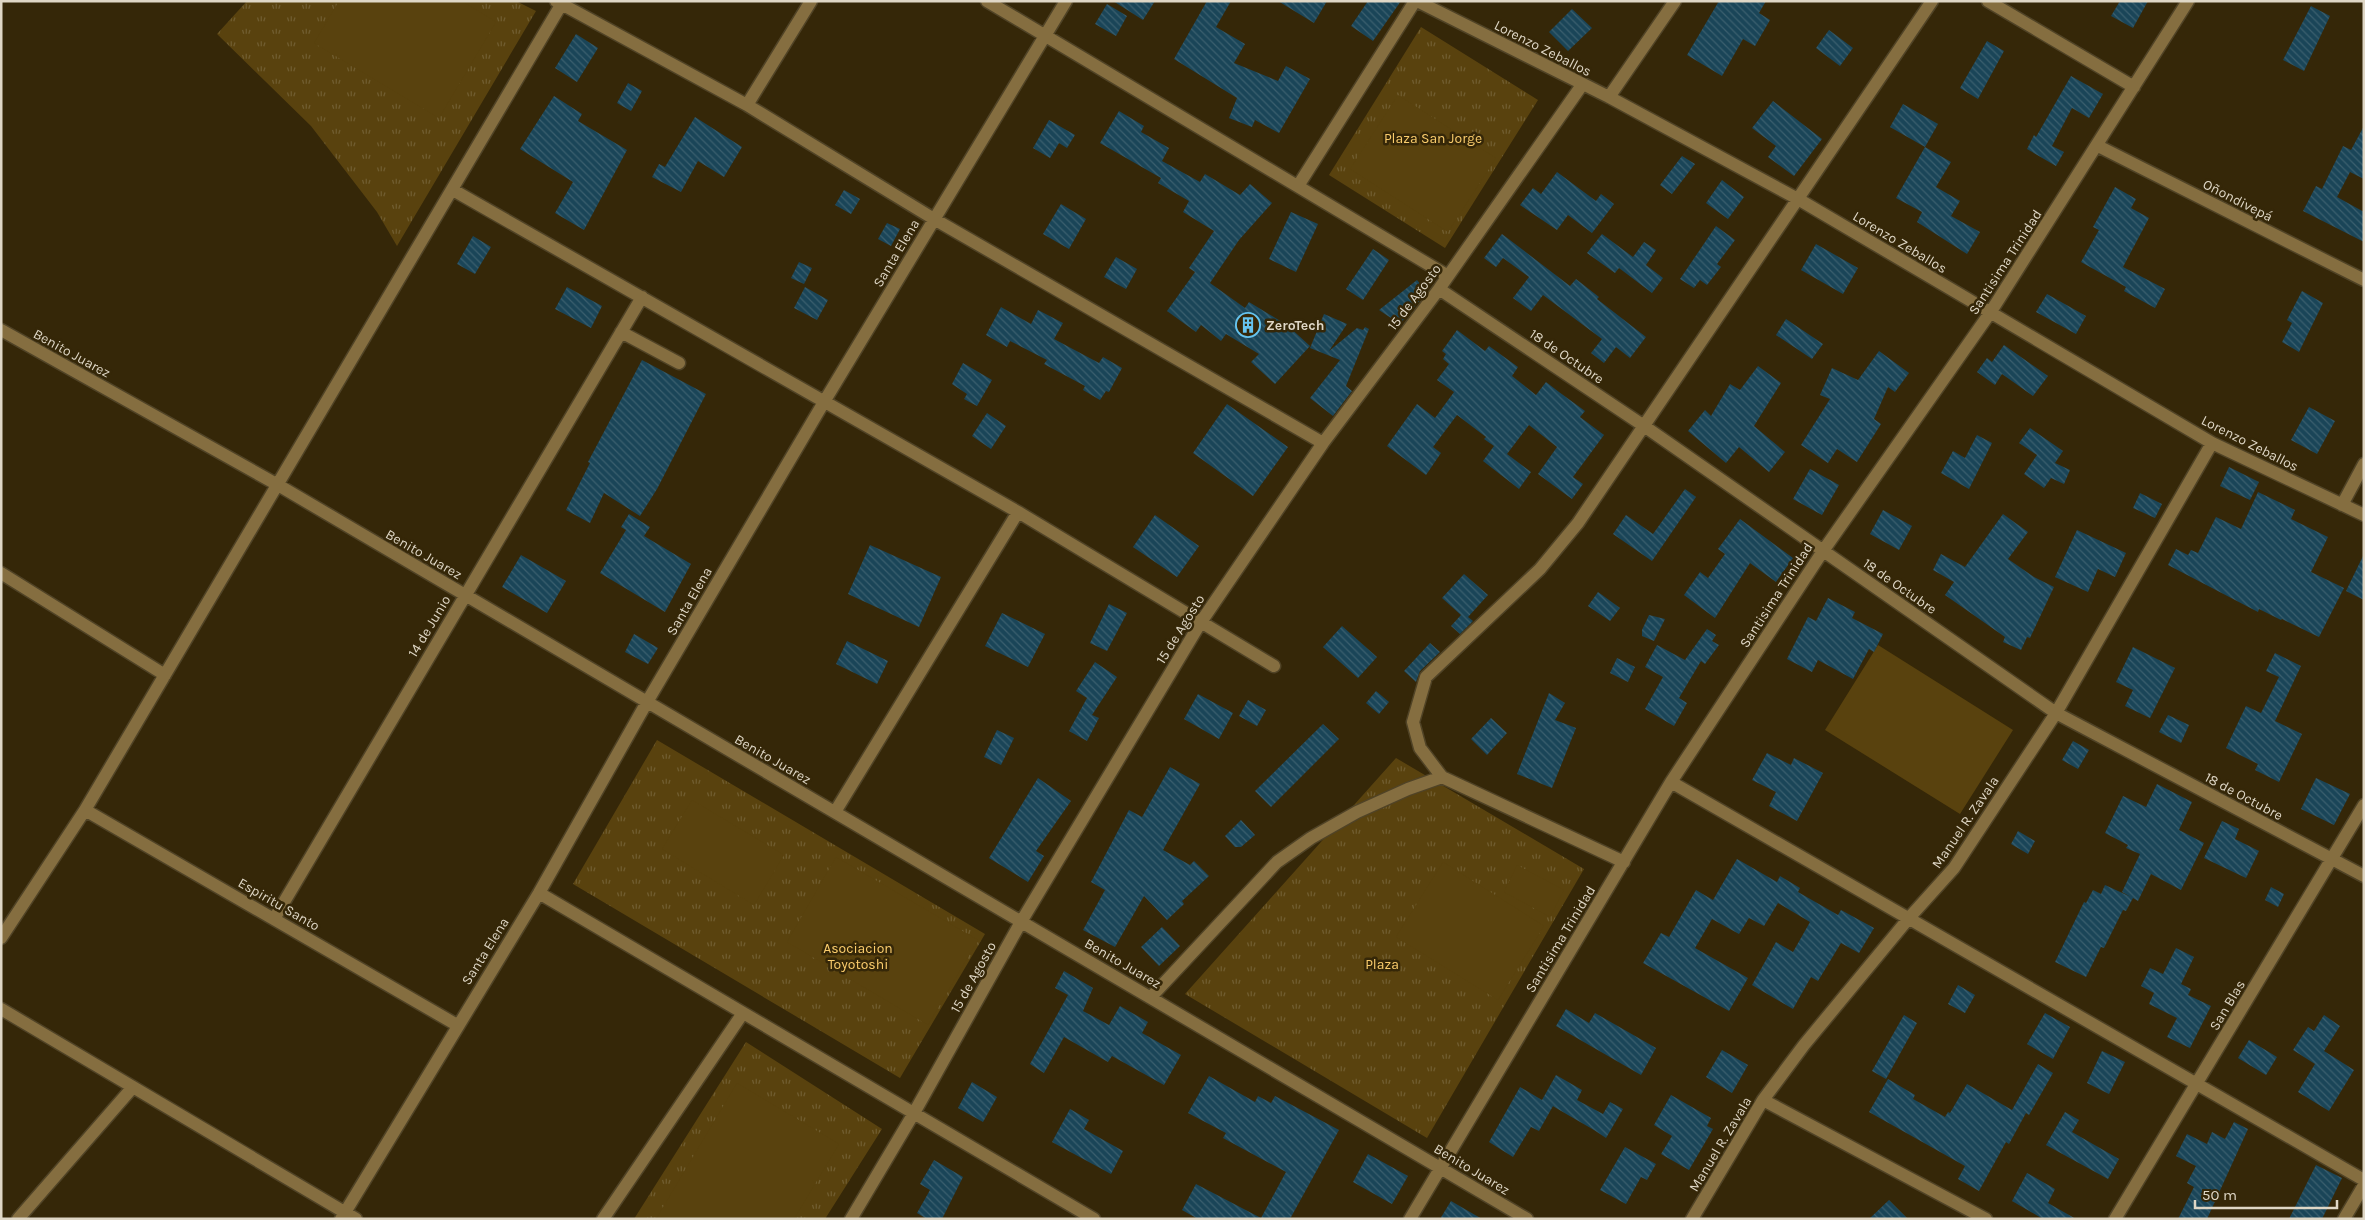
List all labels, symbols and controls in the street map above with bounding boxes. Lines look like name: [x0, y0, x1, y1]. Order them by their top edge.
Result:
street label: Lorenzo Zeballos: [1491, 17, 1594, 80]
park label: Plaza San Jorge: [1384, 130, 1482, 147]
street label: Oñondivepá: [2200, 176, 2276, 225]
street label: Santisima Trinidad: [1965, 207, 2046, 318]
street label: Lorenzo Zeballos: [1850, 208, 1950, 277]
street label: Santa Elena: [870, 216, 923, 290]
street label: 15 de Agosto: [1384, 261, 1445, 334]
building icon: ZeroTech: [1235, 312, 1261, 338]
place label: ZeroTech: [1266, 317, 1324, 334]
street label: Benito Juarez: [30, 325, 113, 382]
street label: 18 de Octubre: [1526, 325, 1607, 387]
street label: Lorenzo Zeballos: [2198, 412, 2301, 475]
street label: Benito Juarez: [382, 526, 465, 583]
street label: Santisima Trinidad: [1736, 540, 1817, 651]
street label: 18 de Octubre: [1860, 555, 1940, 618]
street label: Santa Elena: [663, 564, 716, 638]
street label: 15 de Agosto: [1152, 591, 1208, 667]
street label: 14 de Junio: [404, 592, 454, 660]
street label: Benito Juarez: [731, 731, 814, 788]
street label: 18 de Octubre: [2202, 769, 2286, 824]
street label: Manuel R. Zavala: [1928, 773, 2003, 872]
street label: Espiritu Santo: [235, 874, 323, 935]
street label: Santisima Trinidad: [1522, 883, 1599, 996]
street label: Santa Elena: [458, 915, 513, 988]
street label: Benito Juarez: [1081, 935, 1164, 992]
street label: 15 de Agosto: [947, 939, 1000, 1016]
park label: Asociacion Toyotoshi: [823, 940, 893, 973]
park label: Plaza: [1365, 956, 1399, 973]
street label: San Blas: [2206, 977, 2249, 1033]
street label: Manuel R. Zavala: [1685, 1094, 1755, 1195]
street label: Benito Juarez: [1431, 1140, 1513, 1199]
scale bar: [2195, 1178, 2338, 1210]
text: 50 m: [2202, 1186, 2237, 1204]

